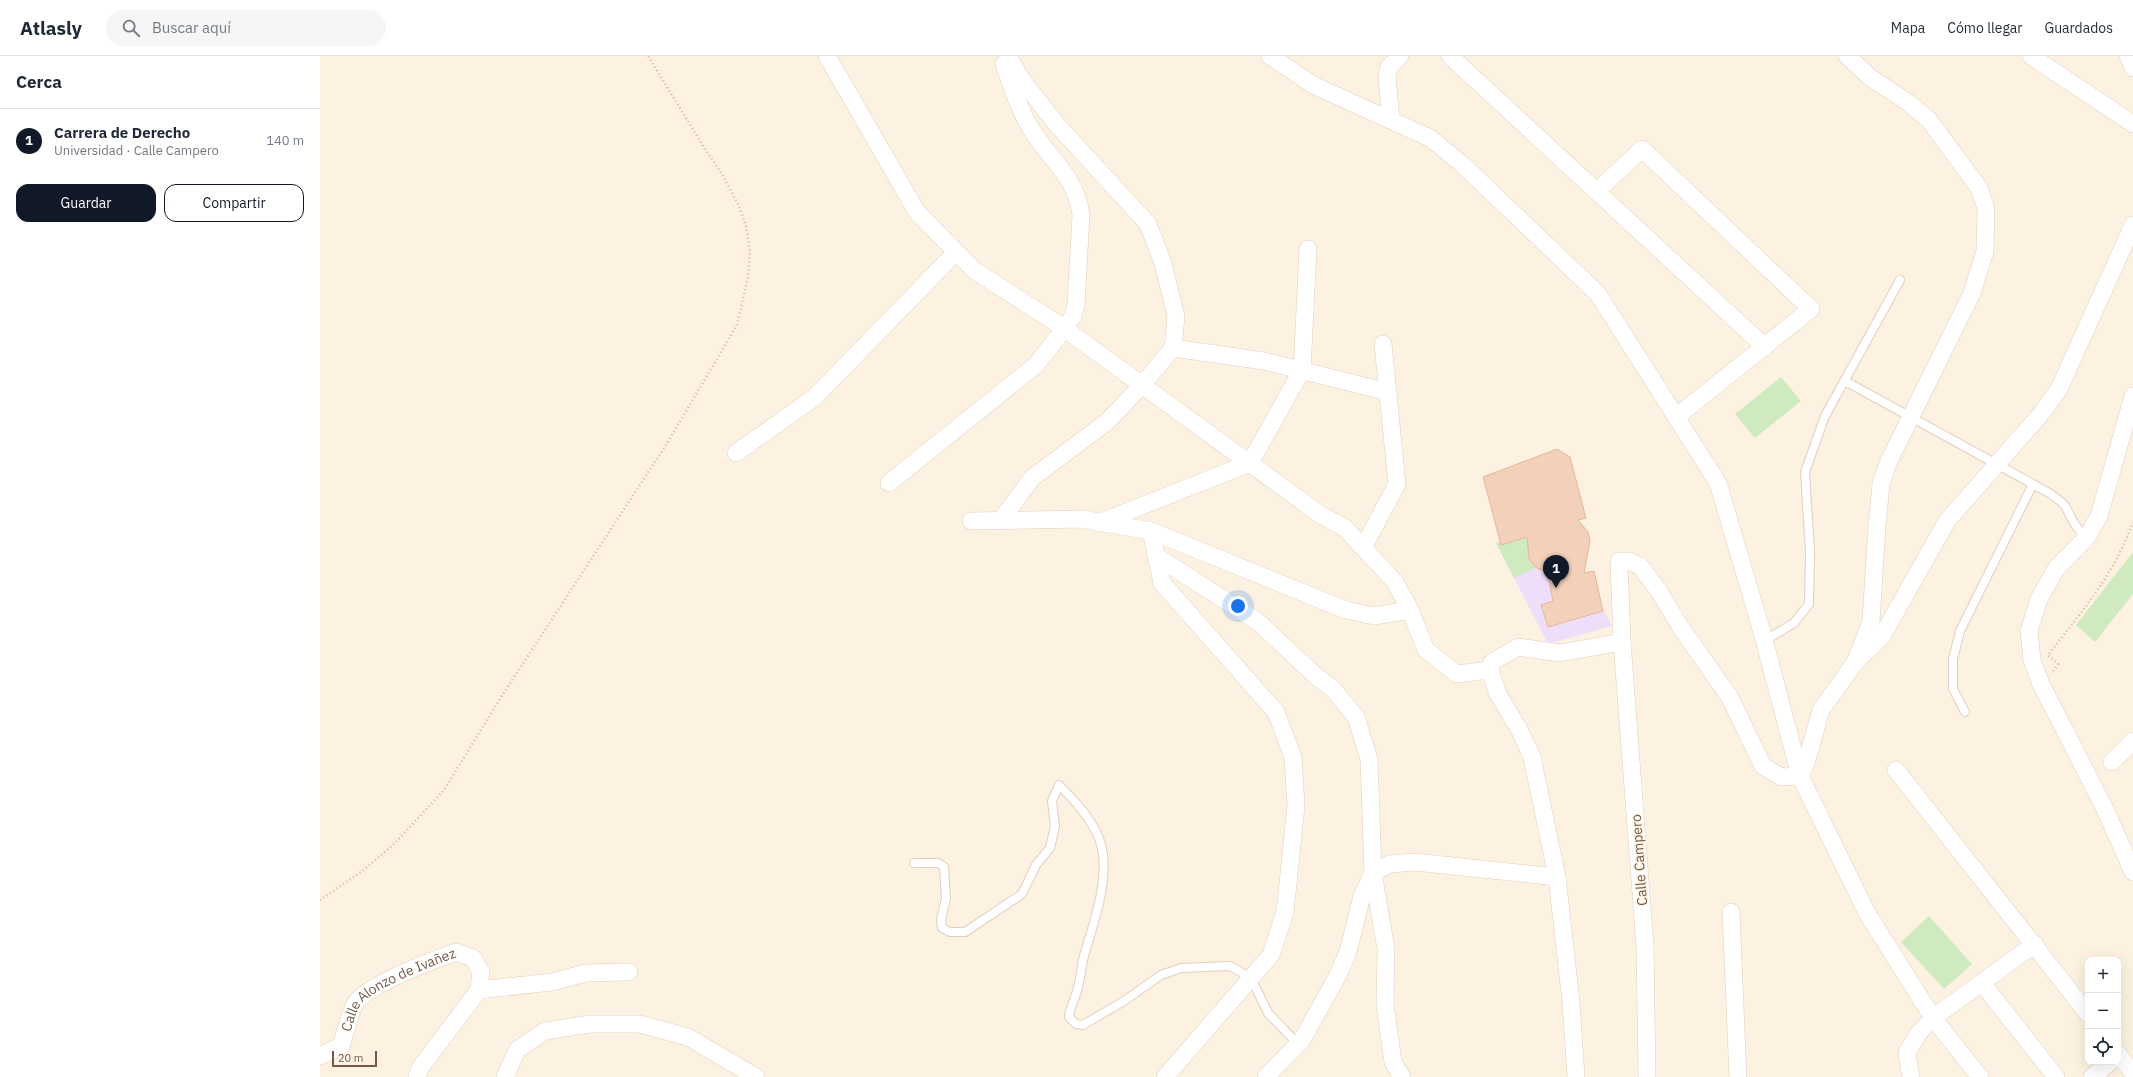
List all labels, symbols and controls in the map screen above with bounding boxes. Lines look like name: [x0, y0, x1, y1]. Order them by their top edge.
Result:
search box: [106, 10, 386, 46]
text: Atlasly: [20, 16, 82, 40]
icon: search: [120, 17, 142, 39]
text: Buscar aquí: [152, 18, 231, 37]
text: Mapa: [1891, 19, 1925, 37]
text: Cómo llegar: [1947, 19, 2022, 37]
text: Guardados: [2044, 19, 2113, 37]
text: Cerca: [16, 71, 62, 93]
text: Carrera de Derecho: [54, 123, 190, 142]
text: 1: [25, 132, 33, 149]
text: 140 m: [266, 132, 304, 149]
text: Universidad · Calle Campero: [54, 142, 219, 159]
button: Guardar: [16, 184, 156, 222]
button: Compartir: [164, 184, 304, 222]
pin: 1: [1543, 555, 1569, 588]
your location: [1228, 596, 1248, 616]
street label: Calle Campero: [1627, 813, 1651, 906]
street label: Calle Alonzo de Ivañez: [337, 944, 459, 1034]
map controls: [2085, 957, 2121, 1065]
button: +: [2085, 957, 2121, 993]
button: −: [2085, 993, 2121, 1029]
button: locate: [2085, 1029, 2121, 1065]
scale bar: [332, 1049, 377, 1068]
text: 20 m: [338, 1051, 363, 1065]

